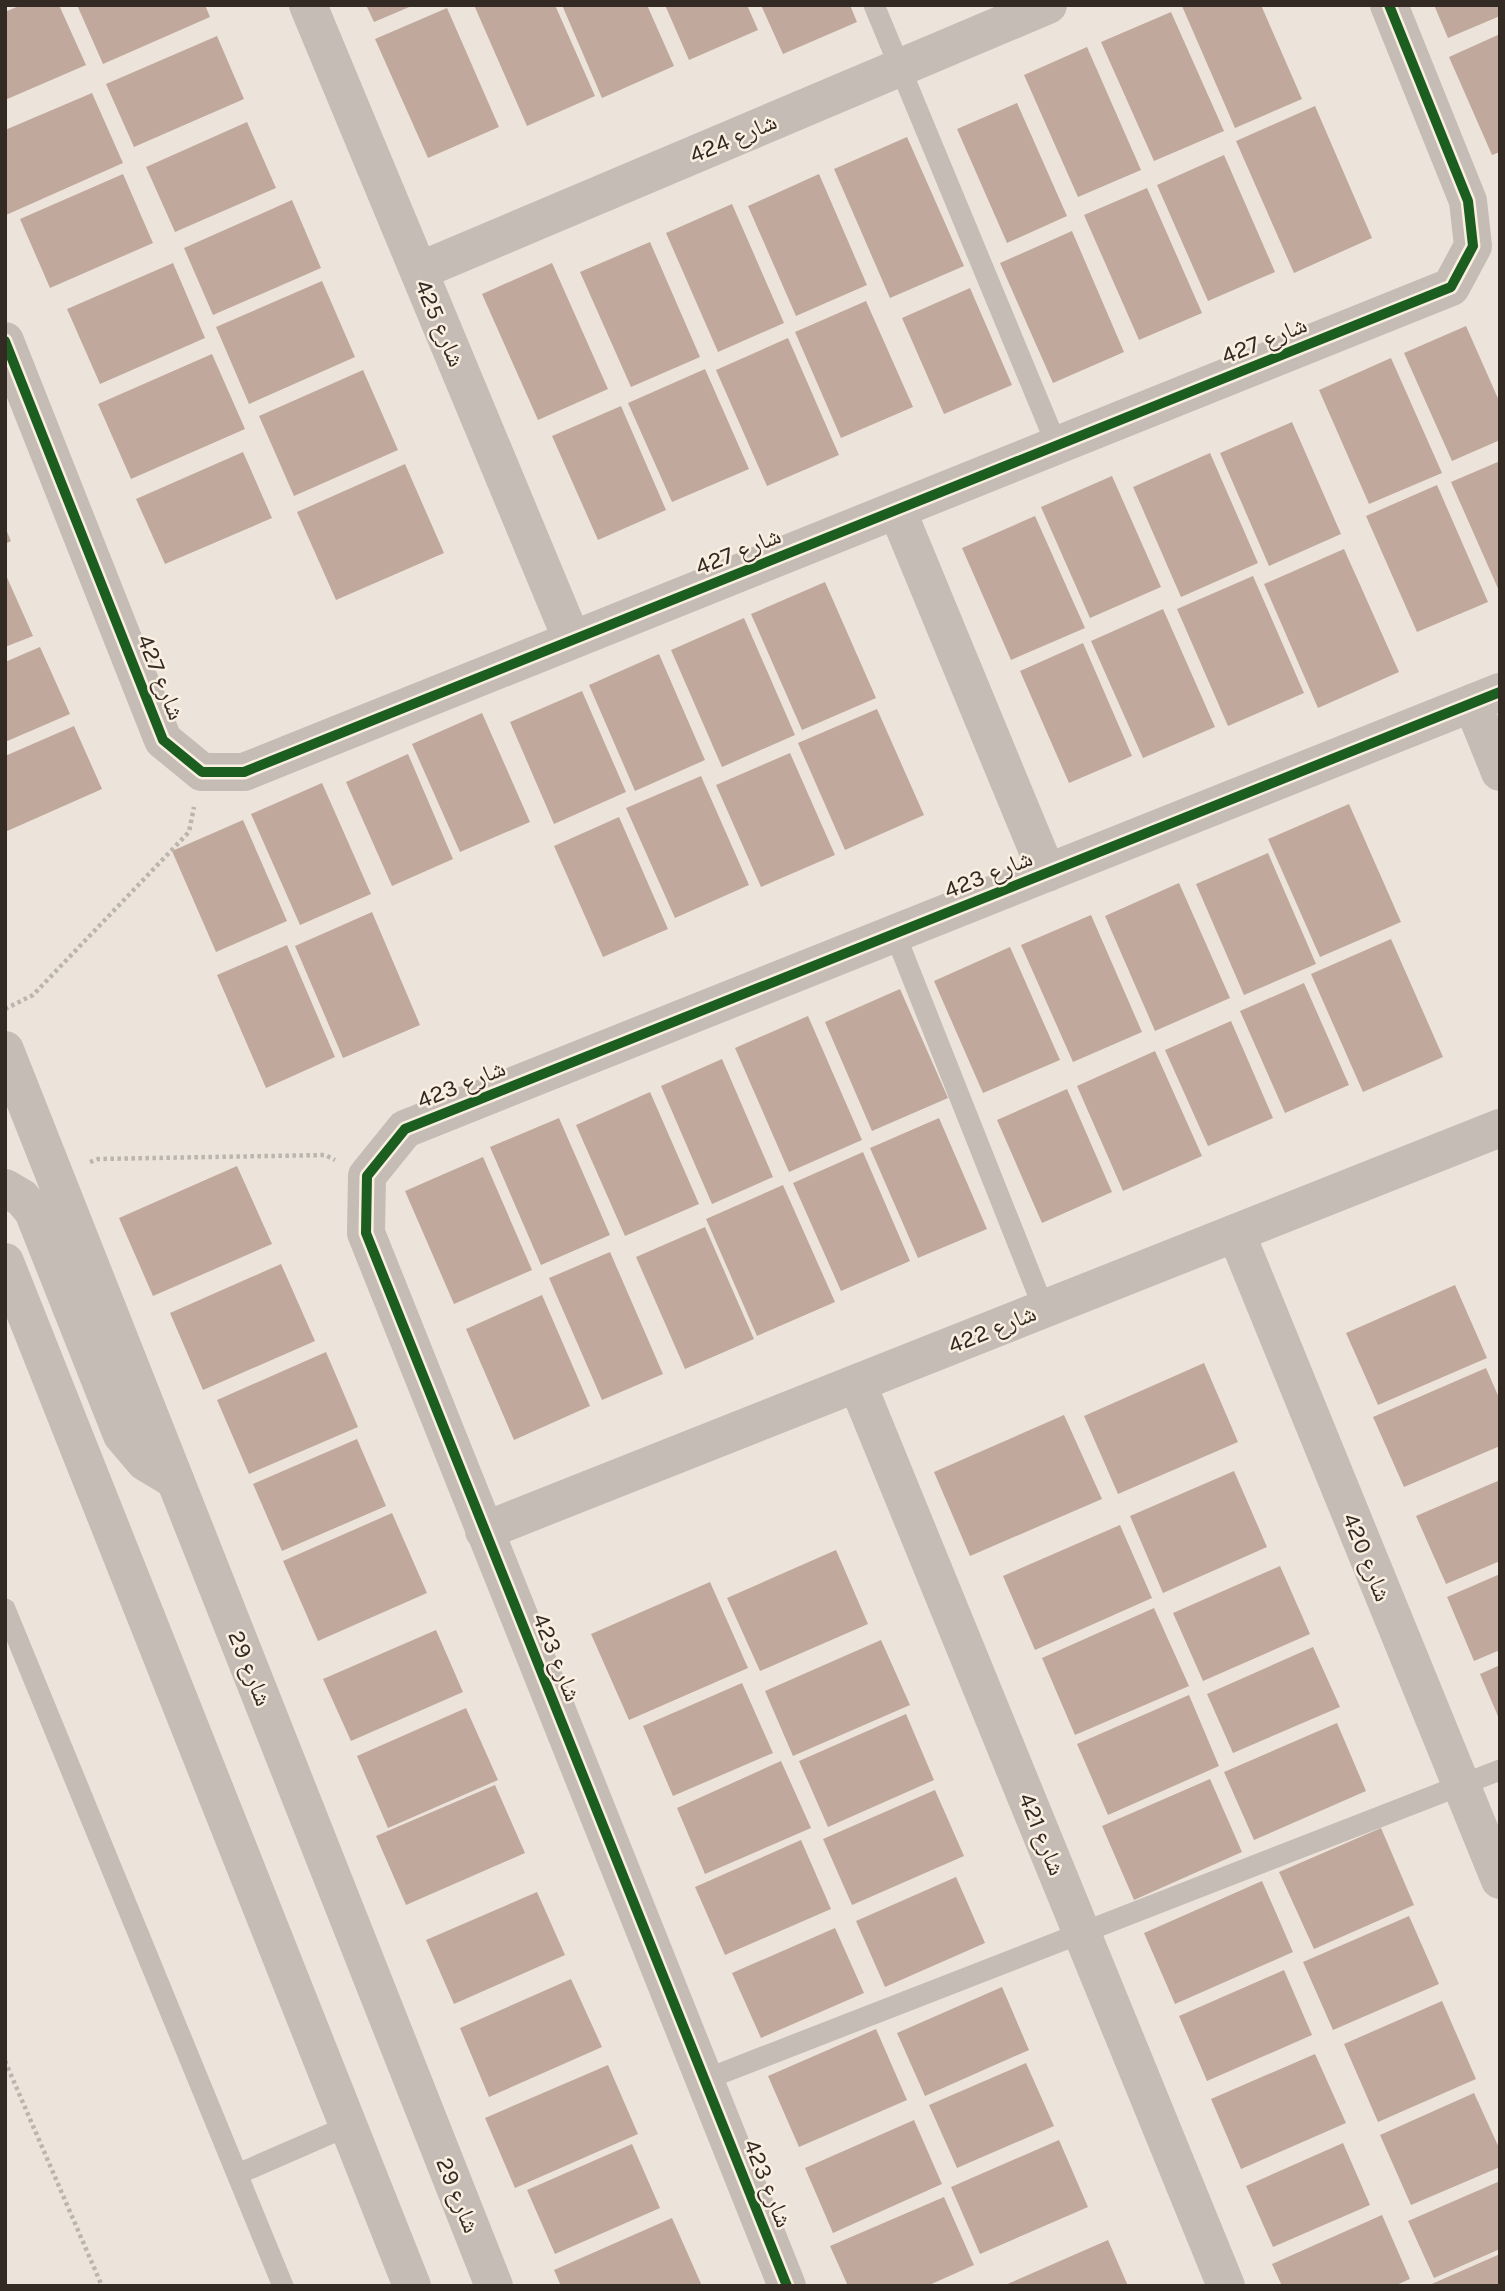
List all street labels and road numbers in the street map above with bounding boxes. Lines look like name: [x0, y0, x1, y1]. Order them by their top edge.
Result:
street label: شارع 424: [685, 107, 781, 170]
street label: شارع 425: [408, 275, 471, 371]
street label: شارع 427: [1217, 310, 1311, 371]
street label: شارع 427: [691, 521, 785, 582]
street label: شارع 427: [130, 630, 191, 724]
street label: شارع 423: [940, 844, 1037, 905]
street label: شارع 423: [413, 1054, 510, 1115]
street label: شارع 422: [944, 1299, 1041, 1360]
street label: شارع 420: [1336, 1509, 1397, 1606]
street label: شارع 423: [526, 1609, 587, 1706]
street label: شارع 29: [221, 1626, 278, 1710]
street label: شارع 421: [1012, 1789, 1071, 1880]
street label: شارع 423: [737, 2135, 798, 2232]
street label: شارع 29: [429, 2153, 486, 2237]

